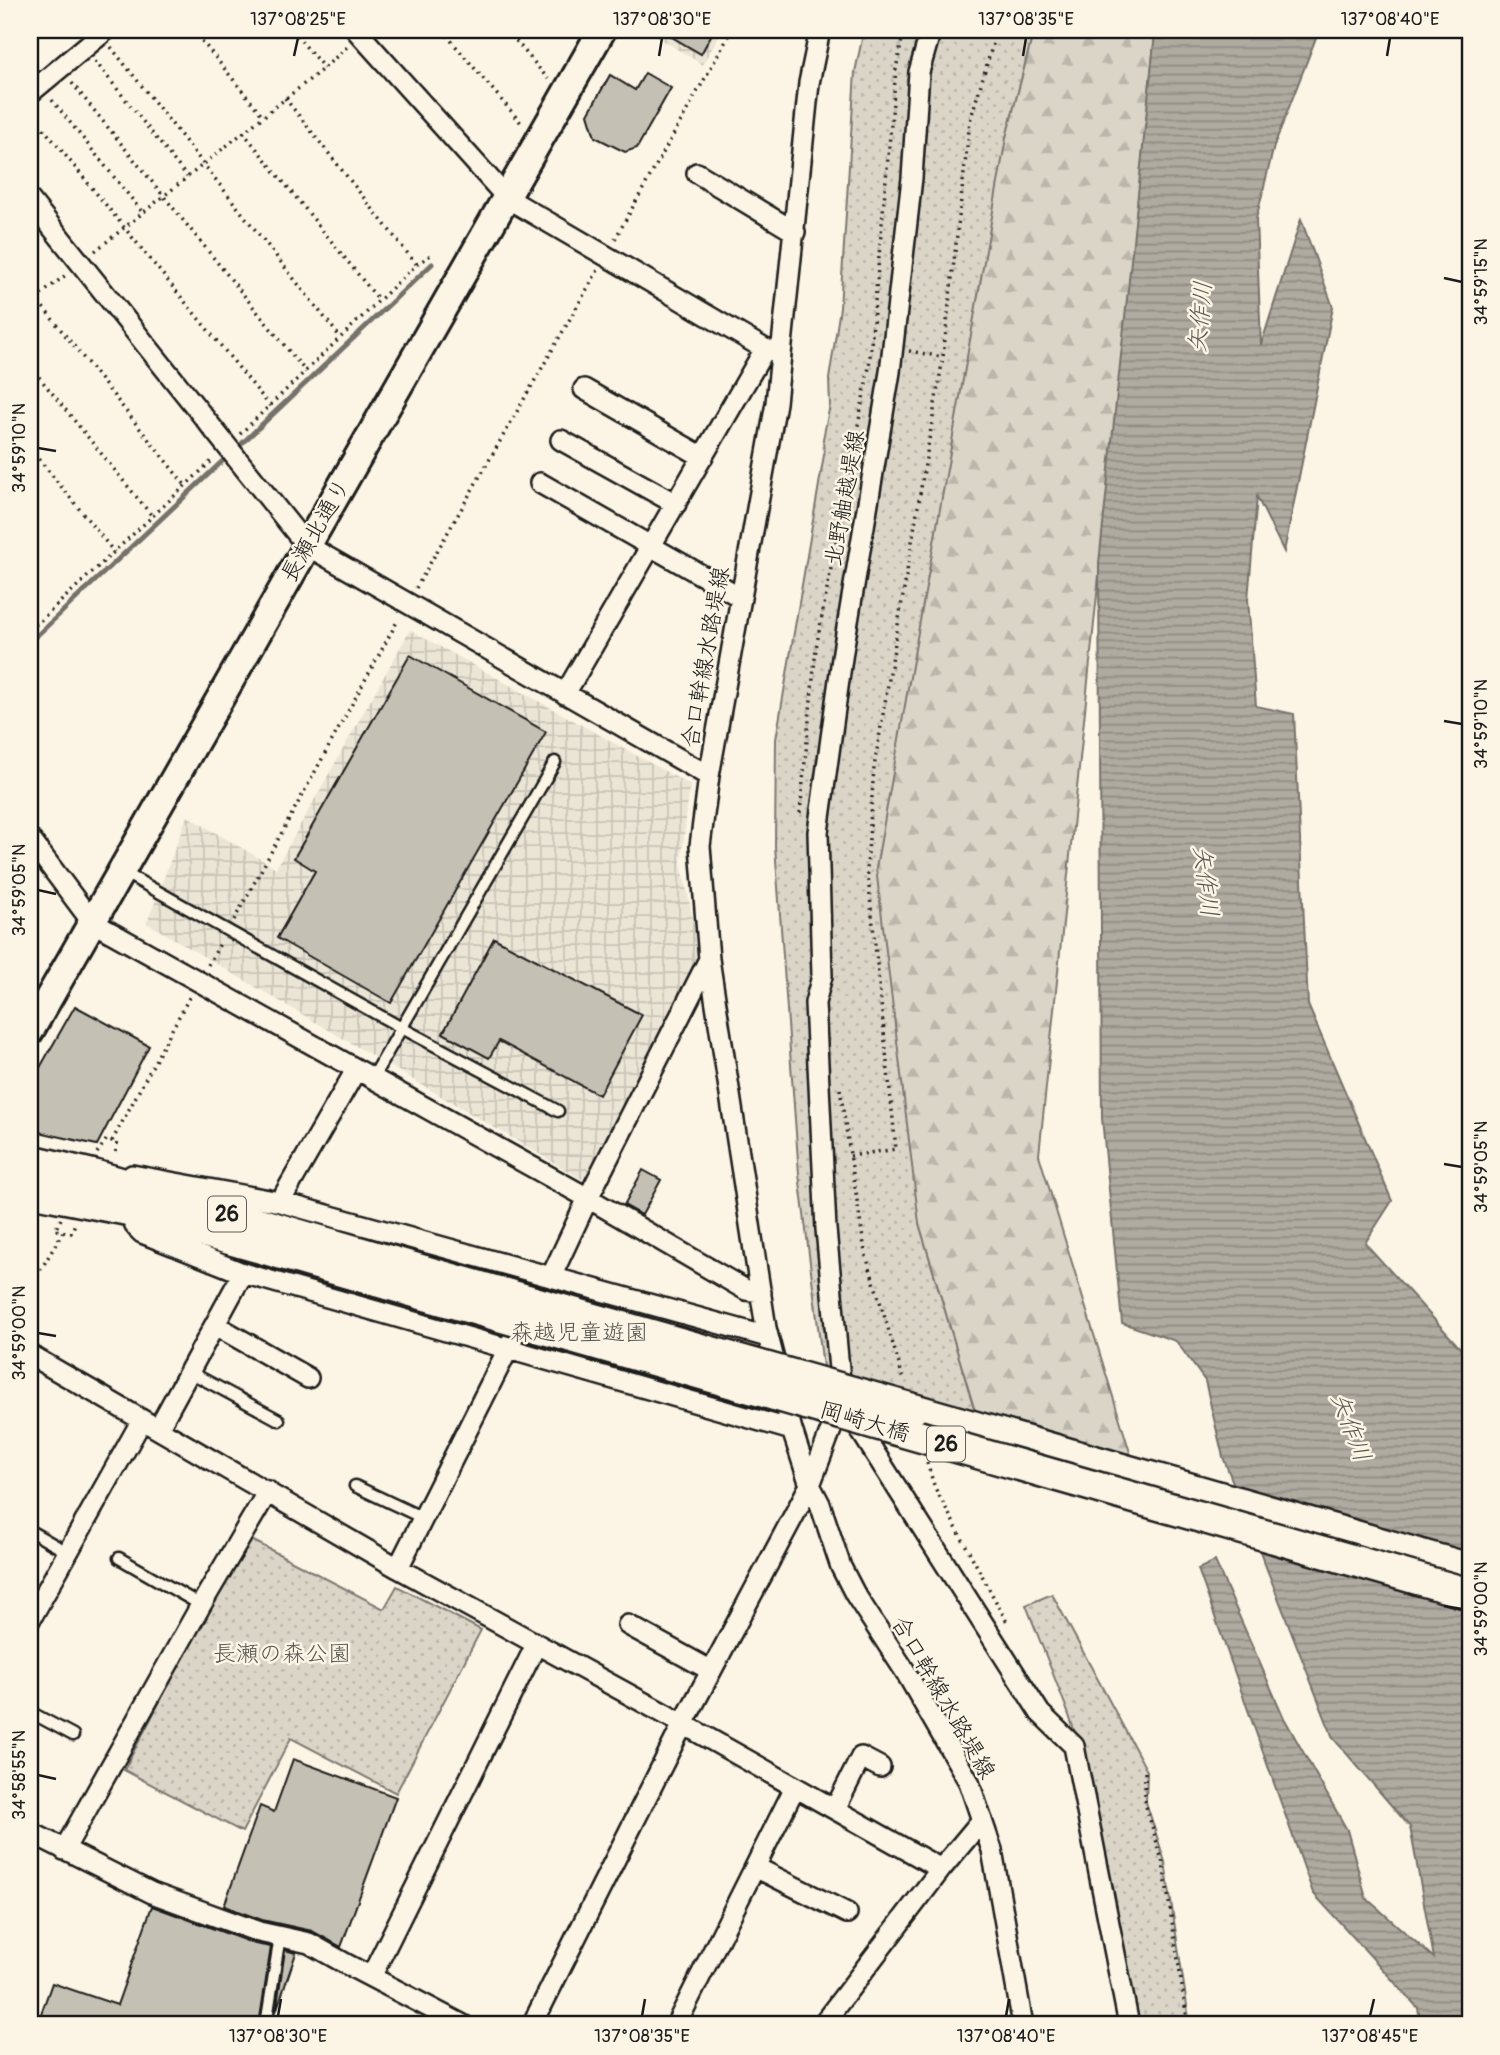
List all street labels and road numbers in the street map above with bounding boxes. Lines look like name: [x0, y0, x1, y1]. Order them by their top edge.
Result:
street label: 北野舳越堤線: [818, 428, 871, 569]
street label: 長瀬北通り: [274, 473, 357, 587]
street label: 合口幹線水路堤線: [675, 564, 736, 750]
road number: 26: [208, 1196, 246, 1232]
street label: 岡崎大橋: [817, 1395, 913, 1448]
road number: 26: [927, 1426, 965, 1462]
street label: 合口幹線水路堤線: [885, 1610, 1002, 1784]

